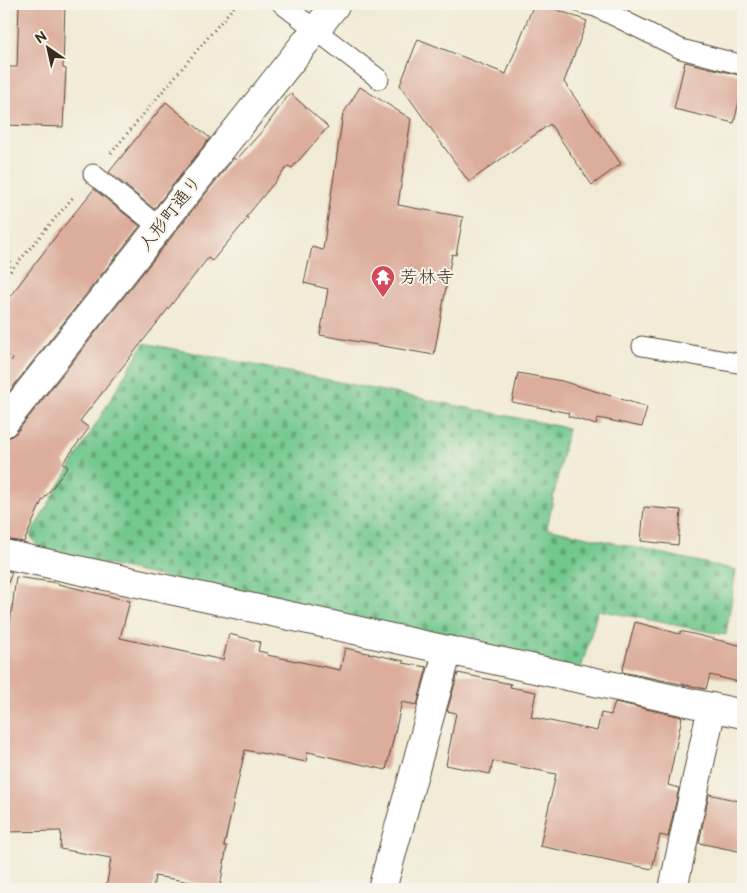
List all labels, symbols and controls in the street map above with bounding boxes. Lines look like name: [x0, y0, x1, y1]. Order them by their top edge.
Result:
north arrow: [22, 22, 72, 72]
text: N: [32, 28, 50, 48]
street label: 人形町通り: [134, 171, 206, 255]
temple icon: 芳林寺: [370, 264, 396, 298]
place label: 芳林寺: [400, 267, 454, 288]

